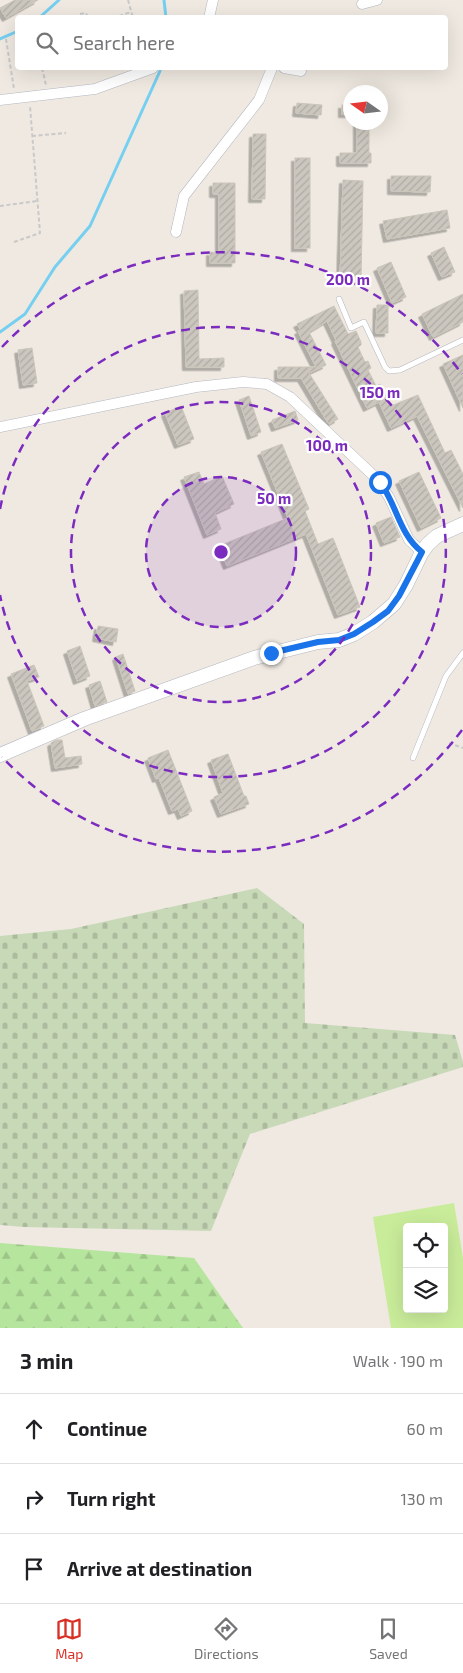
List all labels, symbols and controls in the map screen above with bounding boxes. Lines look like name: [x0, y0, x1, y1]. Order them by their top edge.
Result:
search box: [15, 15, 448, 70]
icon: search: [33, 29, 61, 57]
text: Search here: [73, 31, 175, 54]
north arrow: [343, 85, 388, 130]
text: 200 m: [326, 270, 370, 288]
text: 150 m: [360, 383, 400, 401]
text: 100 m: [306, 436, 348, 454]
route start: [369, 471, 392, 494]
text: 50 m: [257, 489, 291, 507]
centre of rings: [212, 543, 230, 561]
route end: [260, 642, 283, 665]
map controls: [403, 1223, 448, 1313]
button: locate: [403, 1223, 448, 1268]
button: layers: [403, 1268, 448, 1313]
text: 3 min: [20, 1348, 73, 1373]
text: Walk · 190 m: [353, 1351, 443, 1370]
icon: ahead: [20, 1415, 48, 1443]
text: Continue: [67, 1417, 147, 1440]
text: 60 m: [407, 1419, 443, 1438]
icon: right: [20, 1485, 48, 1513]
text: Turn right: [67, 1487, 155, 1510]
text: 130 m: [401, 1489, 443, 1508]
icon: arrive: [20, 1555, 48, 1583]
text: Arrive at destination: [67, 1557, 252, 1580]
tab: Map: [55, 1615, 83, 1662]
tab: Directions: [194, 1615, 259, 1662]
tab: Saved: [369, 1615, 408, 1662]

